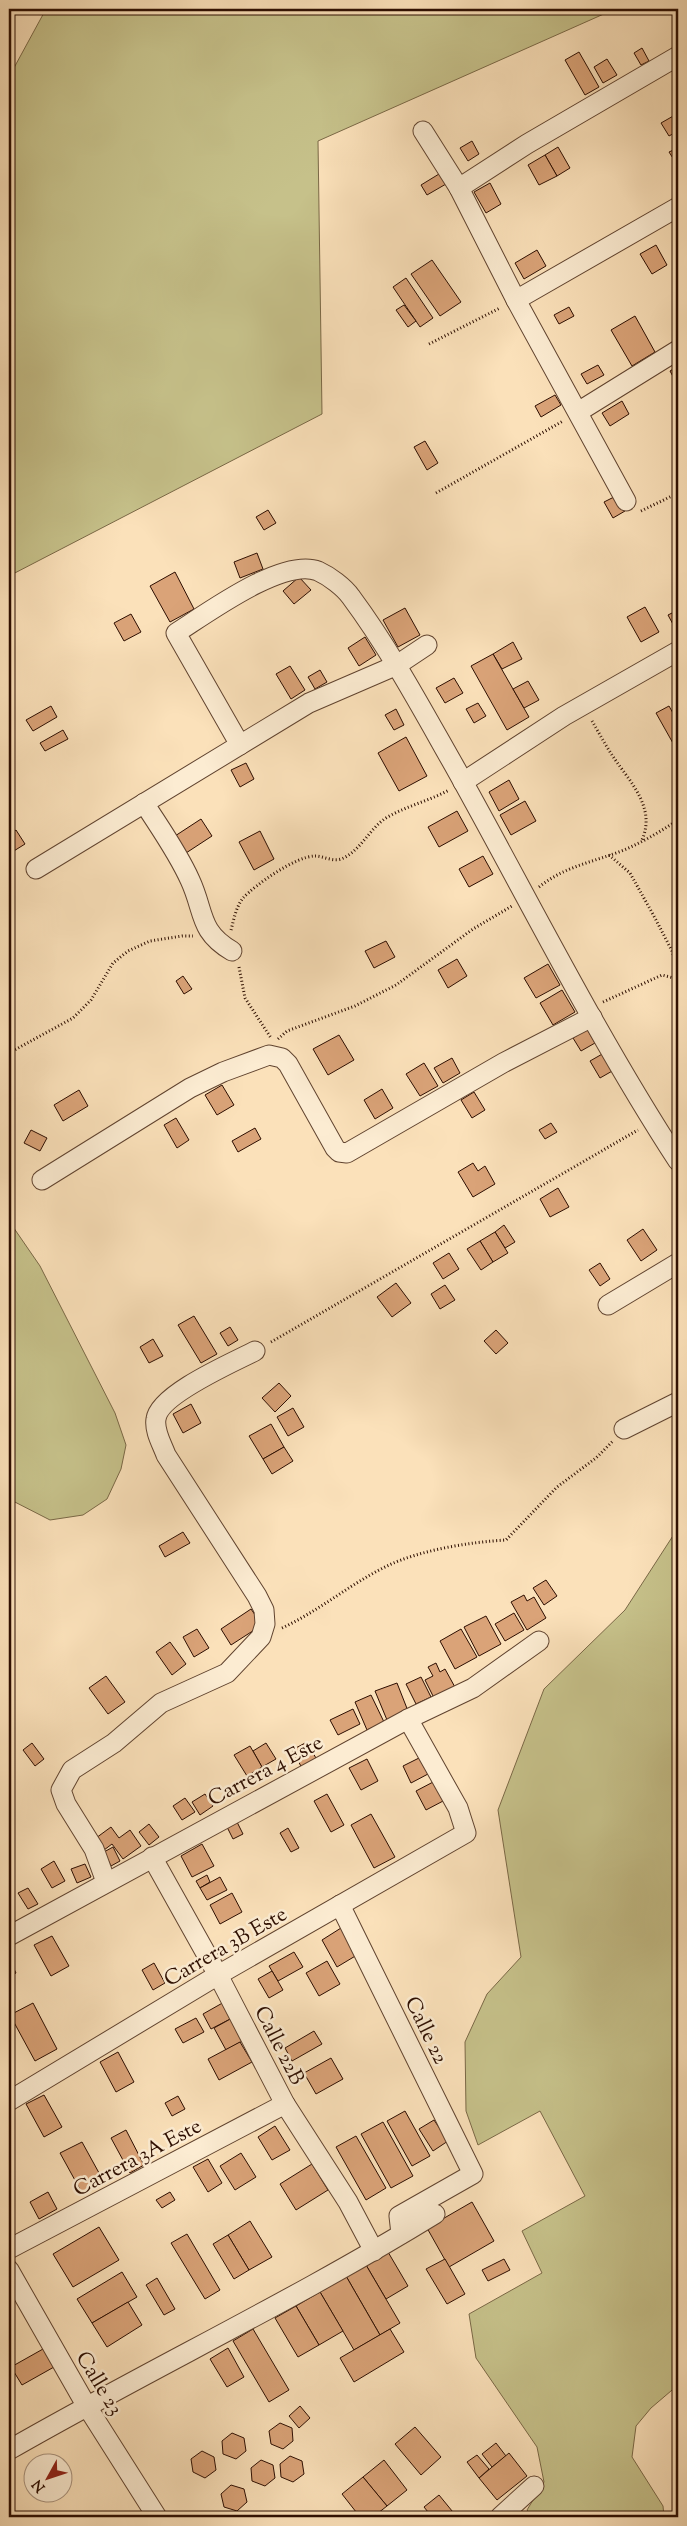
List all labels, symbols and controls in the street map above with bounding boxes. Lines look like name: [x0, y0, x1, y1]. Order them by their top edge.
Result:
street label: Carrera 4 Este: [203, 1729, 329, 1815]
street label: Carrera 3B Este: [159, 1900, 293, 1995]
street label: Calle 22: [396, 1992, 454, 2070]
street label: Calle 22B: [246, 2001, 311, 2091]
street label: Carrera 3A Este: [68, 2112, 207, 2205]
street label: Calle 23: [67, 2346, 129, 2422]
north arrow: [22, 2454, 72, 2504]
text: N: [28, 2474, 51, 2496]

